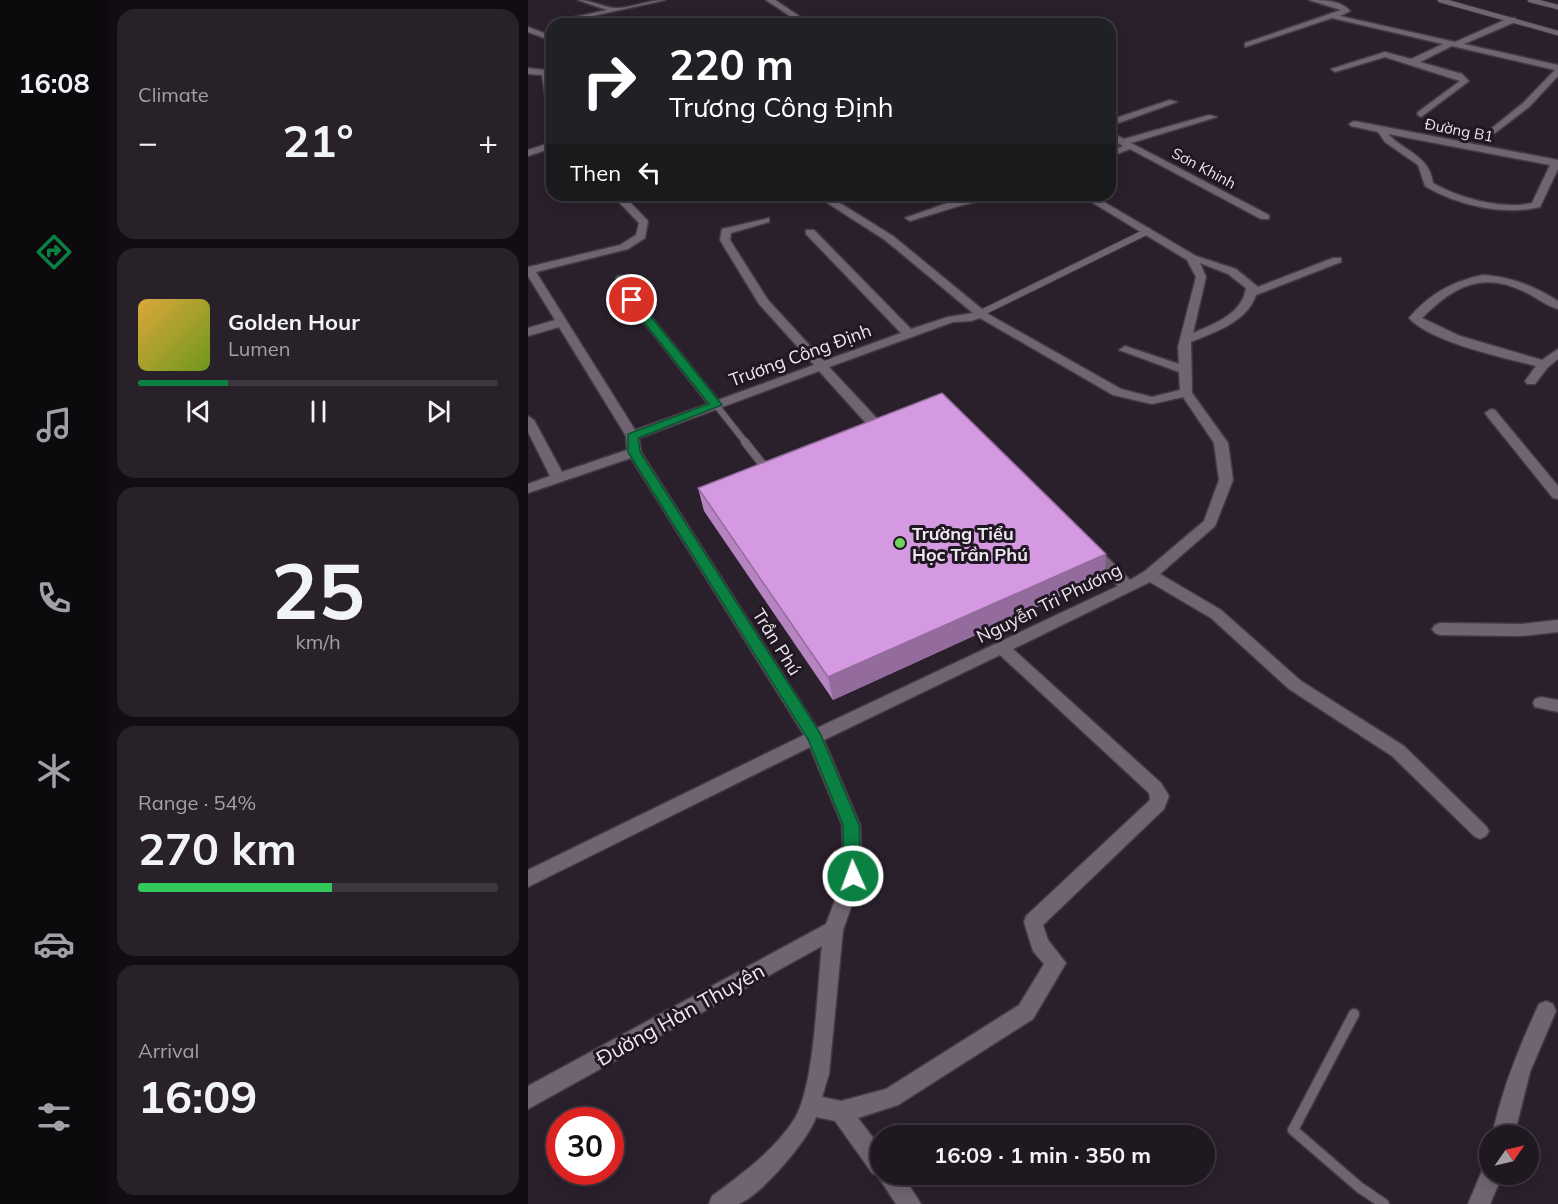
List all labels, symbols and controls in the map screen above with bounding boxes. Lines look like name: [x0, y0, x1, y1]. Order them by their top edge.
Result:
text: 220 m: [669, 38, 794, 91]
icon: right: [570, 42, 648, 120]
text: 16:08: [18, 66, 90, 100]
text: Climate: [138, 82, 209, 107]
text: Trương Công Định: [669, 90, 894, 124]
text: 21°: [282, 112, 354, 168]
street label: Đường B1: [1423, 114, 1495, 146]
text: −: [138, 121, 158, 162]
text: +: [478, 121, 498, 162]
street label: Sơn Khinh: [1169, 143, 1239, 193]
icon: left: [633, 156, 666, 189]
text: Then: [570, 159, 621, 187]
icon: directions: [33, 231, 75, 273]
pin: [606, 274, 657, 325]
icon: arrive: [615, 283, 648, 316]
text: Golden Hour: [228, 308, 360, 336]
street label: Trương Công Định: [726, 319, 874, 391]
text: Lumen: [228, 336, 290, 361]
icon: previous: [182, 395, 215, 428]
icon: pause: [302, 395, 335, 428]
icon: next: [422, 395, 455, 428]
icon: music: [33, 404, 75, 446]
place label: Trường Tiểu Học Trần Phú: [912, 522, 1028, 566]
marker: Trường Tiểu Học Trần Phú: [893, 536, 907, 550]
text: 25: [271, 541, 365, 639]
street label: Nguyễn Tri Phương: [973, 558, 1125, 648]
icon: phone: [33, 577, 75, 619]
street label: Trần Phú: [747, 604, 807, 680]
text: km/h: [295, 629, 341, 654]
icon: climate: [33, 750, 75, 792]
text: Range · 54%: [138, 790, 256, 815]
text: 270 km: [138, 820, 297, 876]
position arrow: [821, 844, 885, 908]
icon: car: [33, 923, 75, 965]
street label: Đường Hàn Thuyên: [591, 957, 769, 1071]
text: Arrival: [138, 1038, 199, 1063]
text: 16:09: [138, 1068, 257, 1124]
icon: filters: [33, 1096, 75, 1138]
speed limit sign: 30: [546, 1107, 624, 1185]
north arrow: [1479, 1125, 1539, 1185]
map controls: [1479, 1125, 1539, 1185]
text: 16:09 · 1 min · 350 m: [934, 1141, 1151, 1169]

